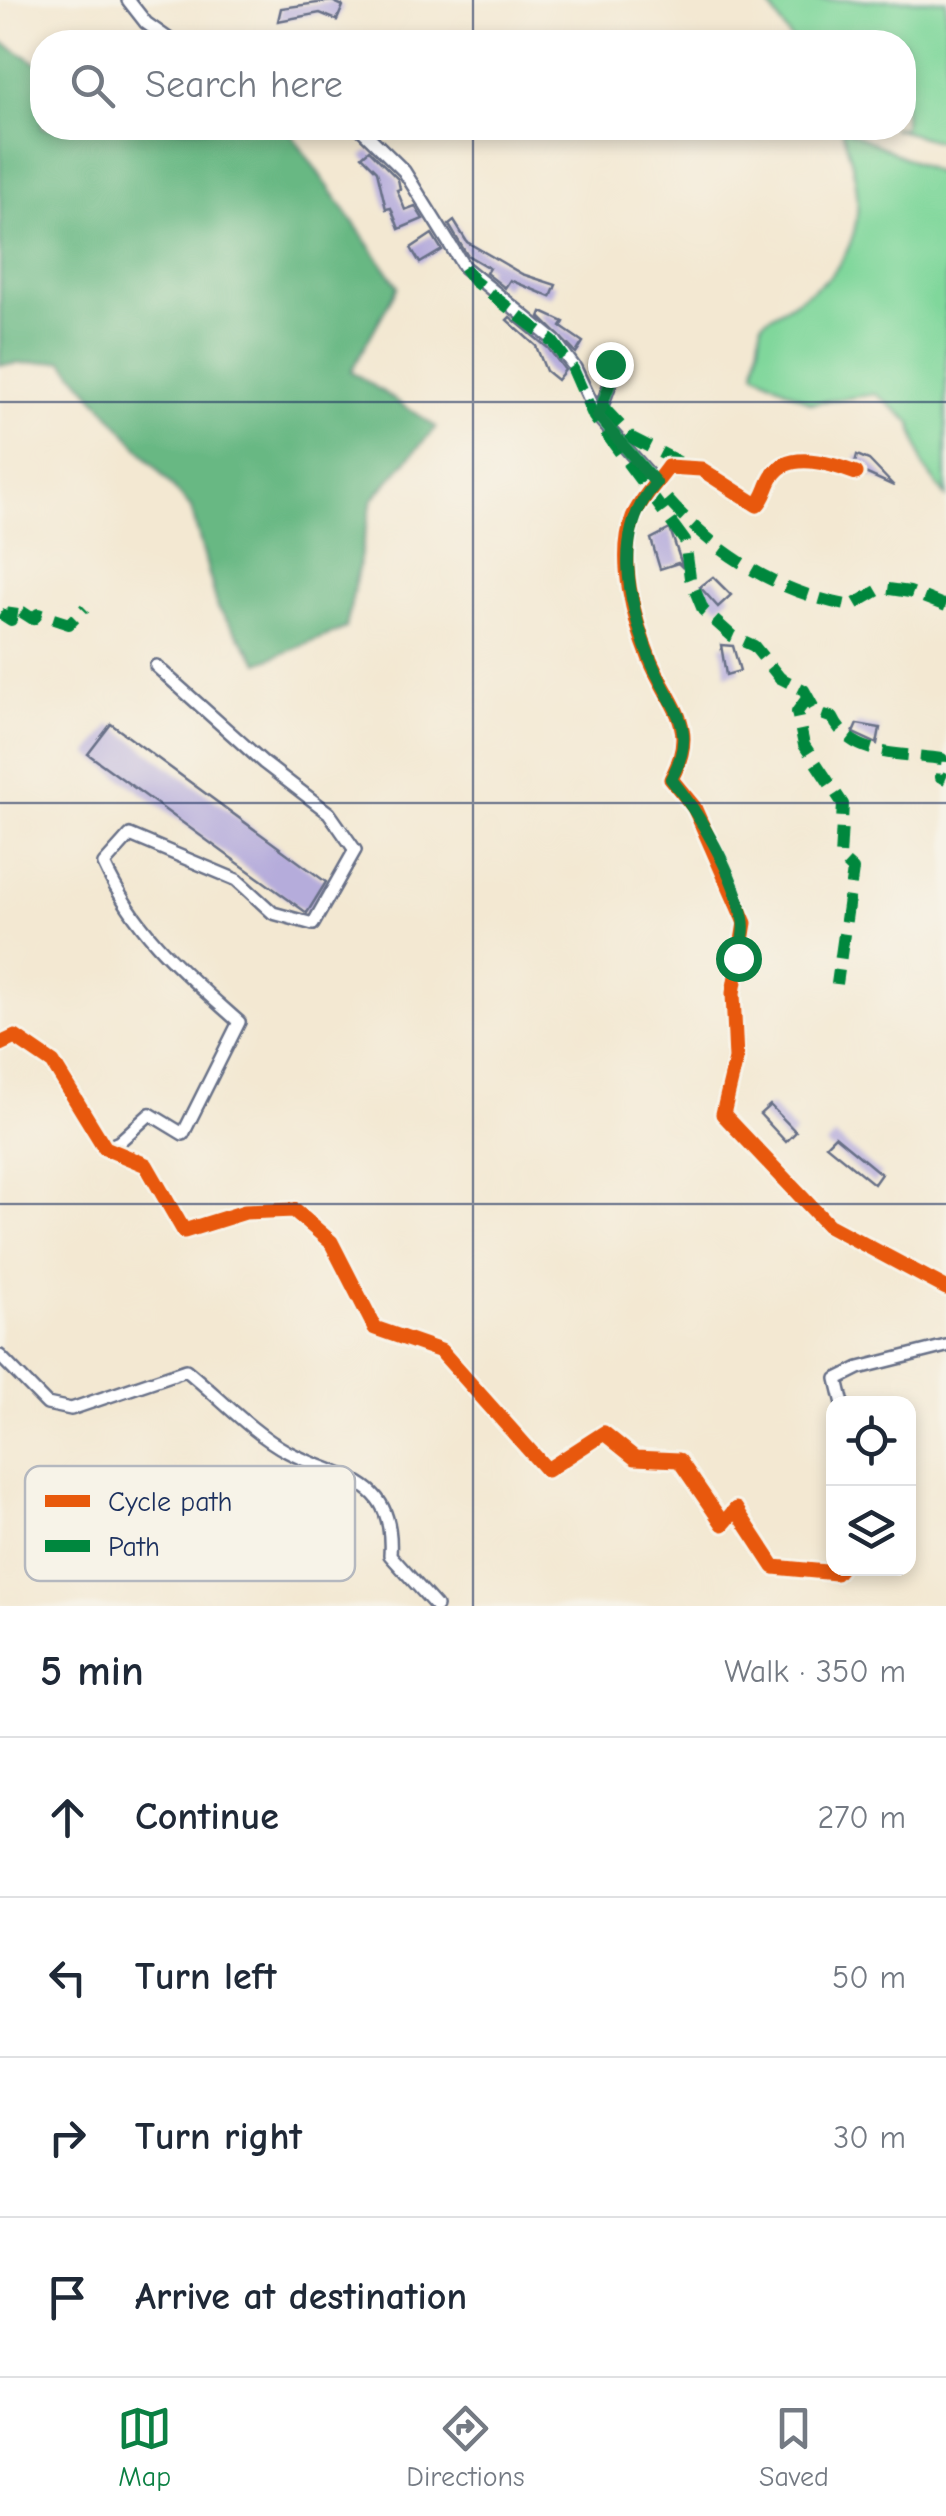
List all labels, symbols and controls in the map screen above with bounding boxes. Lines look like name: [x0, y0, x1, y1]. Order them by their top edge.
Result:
search box: [30, 30, 916, 140]
icon: search: [65, 58, 120, 113]
text: Search here: [145, 63, 343, 107]
route end: [588, 342, 634, 388]
route start: [716, 936, 762, 982]
map controls: [826, 1396, 916, 1576]
button: locate: [826, 1396, 916, 1486]
legend: [25, 1466, 355, 1581]
text: Cycle path: [108, 1486, 233, 1518]
button: layers: [826, 1486, 916, 1576]
text: Path: [108, 1531, 160, 1563]
text: 5 min: [40, 1647, 144, 1696]
text: Walk · 350 m: [724, 1653, 906, 1690]
icon: ahead: [40, 1790, 95, 1845]
text: Continue: [135, 1795, 279, 1839]
text: 270 m: [818, 1799, 906, 1836]
icon: left: [40, 1950, 95, 2005]
text: Turn left: [135, 1955, 276, 1999]
text: 50 m: [832, 1959, 906, 1996]
icon: right: [40, 2110, 95, 2165]
text: Turn right: [135, 2115, 302, 2159]
text: 30 m: [833, 2119, 906, 2156]
icon: arrive: [40, 2270, 95, 2325]
text: Arrive at destination: [135, 2275, 467, 2319]
tab: Map: [117, 2401, 172, 2493]
tab: Directions: [406, 2401, 525, 2493]
tab: Saved: [759, 2401, 829, 2493]

